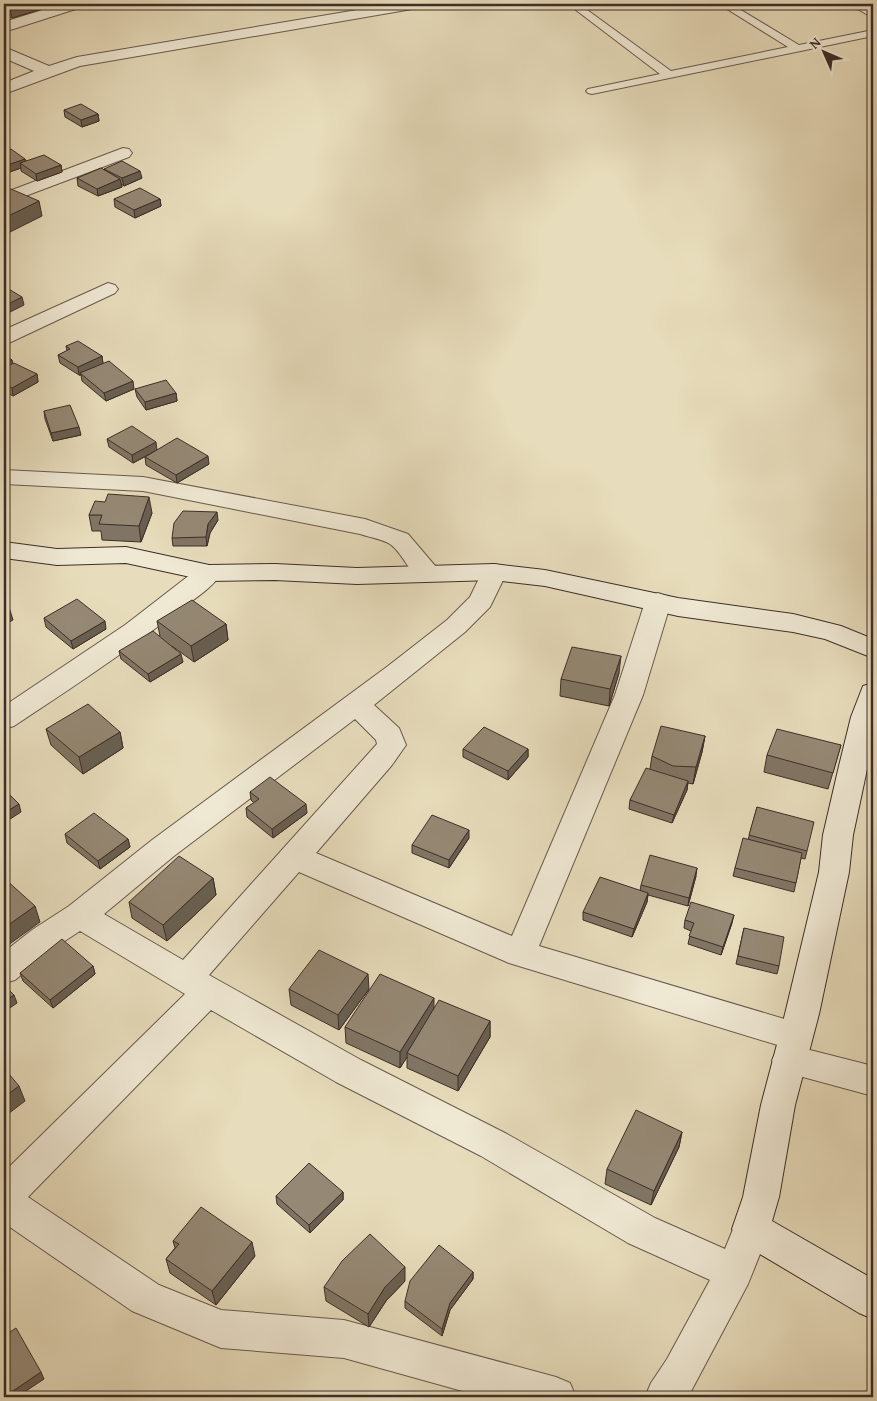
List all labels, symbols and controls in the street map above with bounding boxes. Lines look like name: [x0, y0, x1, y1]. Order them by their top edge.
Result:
north arrow: [800, 28, 850, 78]
text: N: [804, 32, 826, 53]

